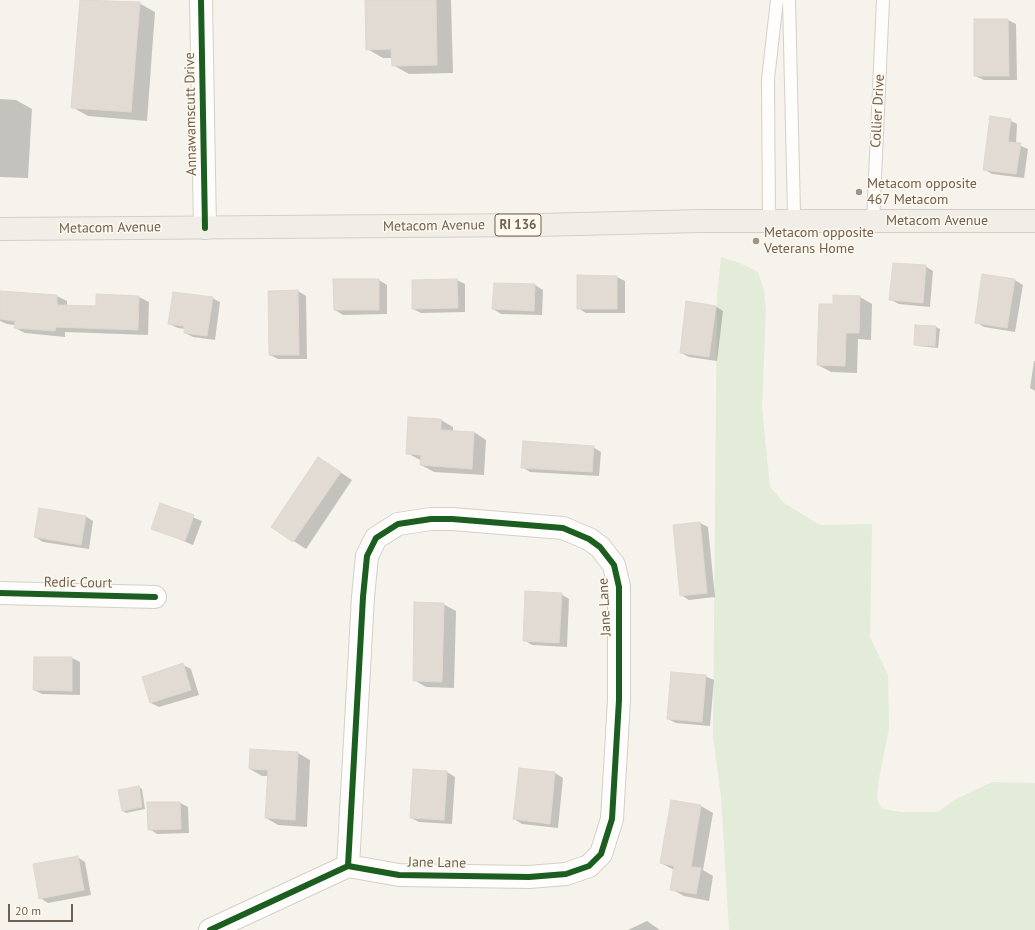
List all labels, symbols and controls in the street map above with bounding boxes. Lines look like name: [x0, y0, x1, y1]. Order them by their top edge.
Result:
street label: Annawamscutt Drive: [182, 52, 200, 176]
street label: Collier Drive: [868, 74, 888, 148]
place label: Metacom opposite 467 Metacom: [867, 176, 977, 208]
marker: Metacom opposite 467 Metacom: [854, 187, 864, 197]
street label: Metacom Avenue: [886, 213, 988, 229]
road number: RI 136: [495, 214, 541, 236]
street label: Metacom Avenue: [383, 217, 485, 235]
street label: Metacom Avenue: [59, 219, 161, 237]
place label: Metacom opposite Veterans Home: [764, 225, 874, 258]
marker: Metacom opposite Veterans Home: [751, 236, 761, 246]
street label: Redic Court: [44, 574, 112, 592]
street label: Jane Lane: [595, 578, 615, 636]
street label: Jane Lane: [408, 854, 466, 872]
scale bar: [10, 896, 75, 922]
text: 20 m: [15, 903, 41, 918]

